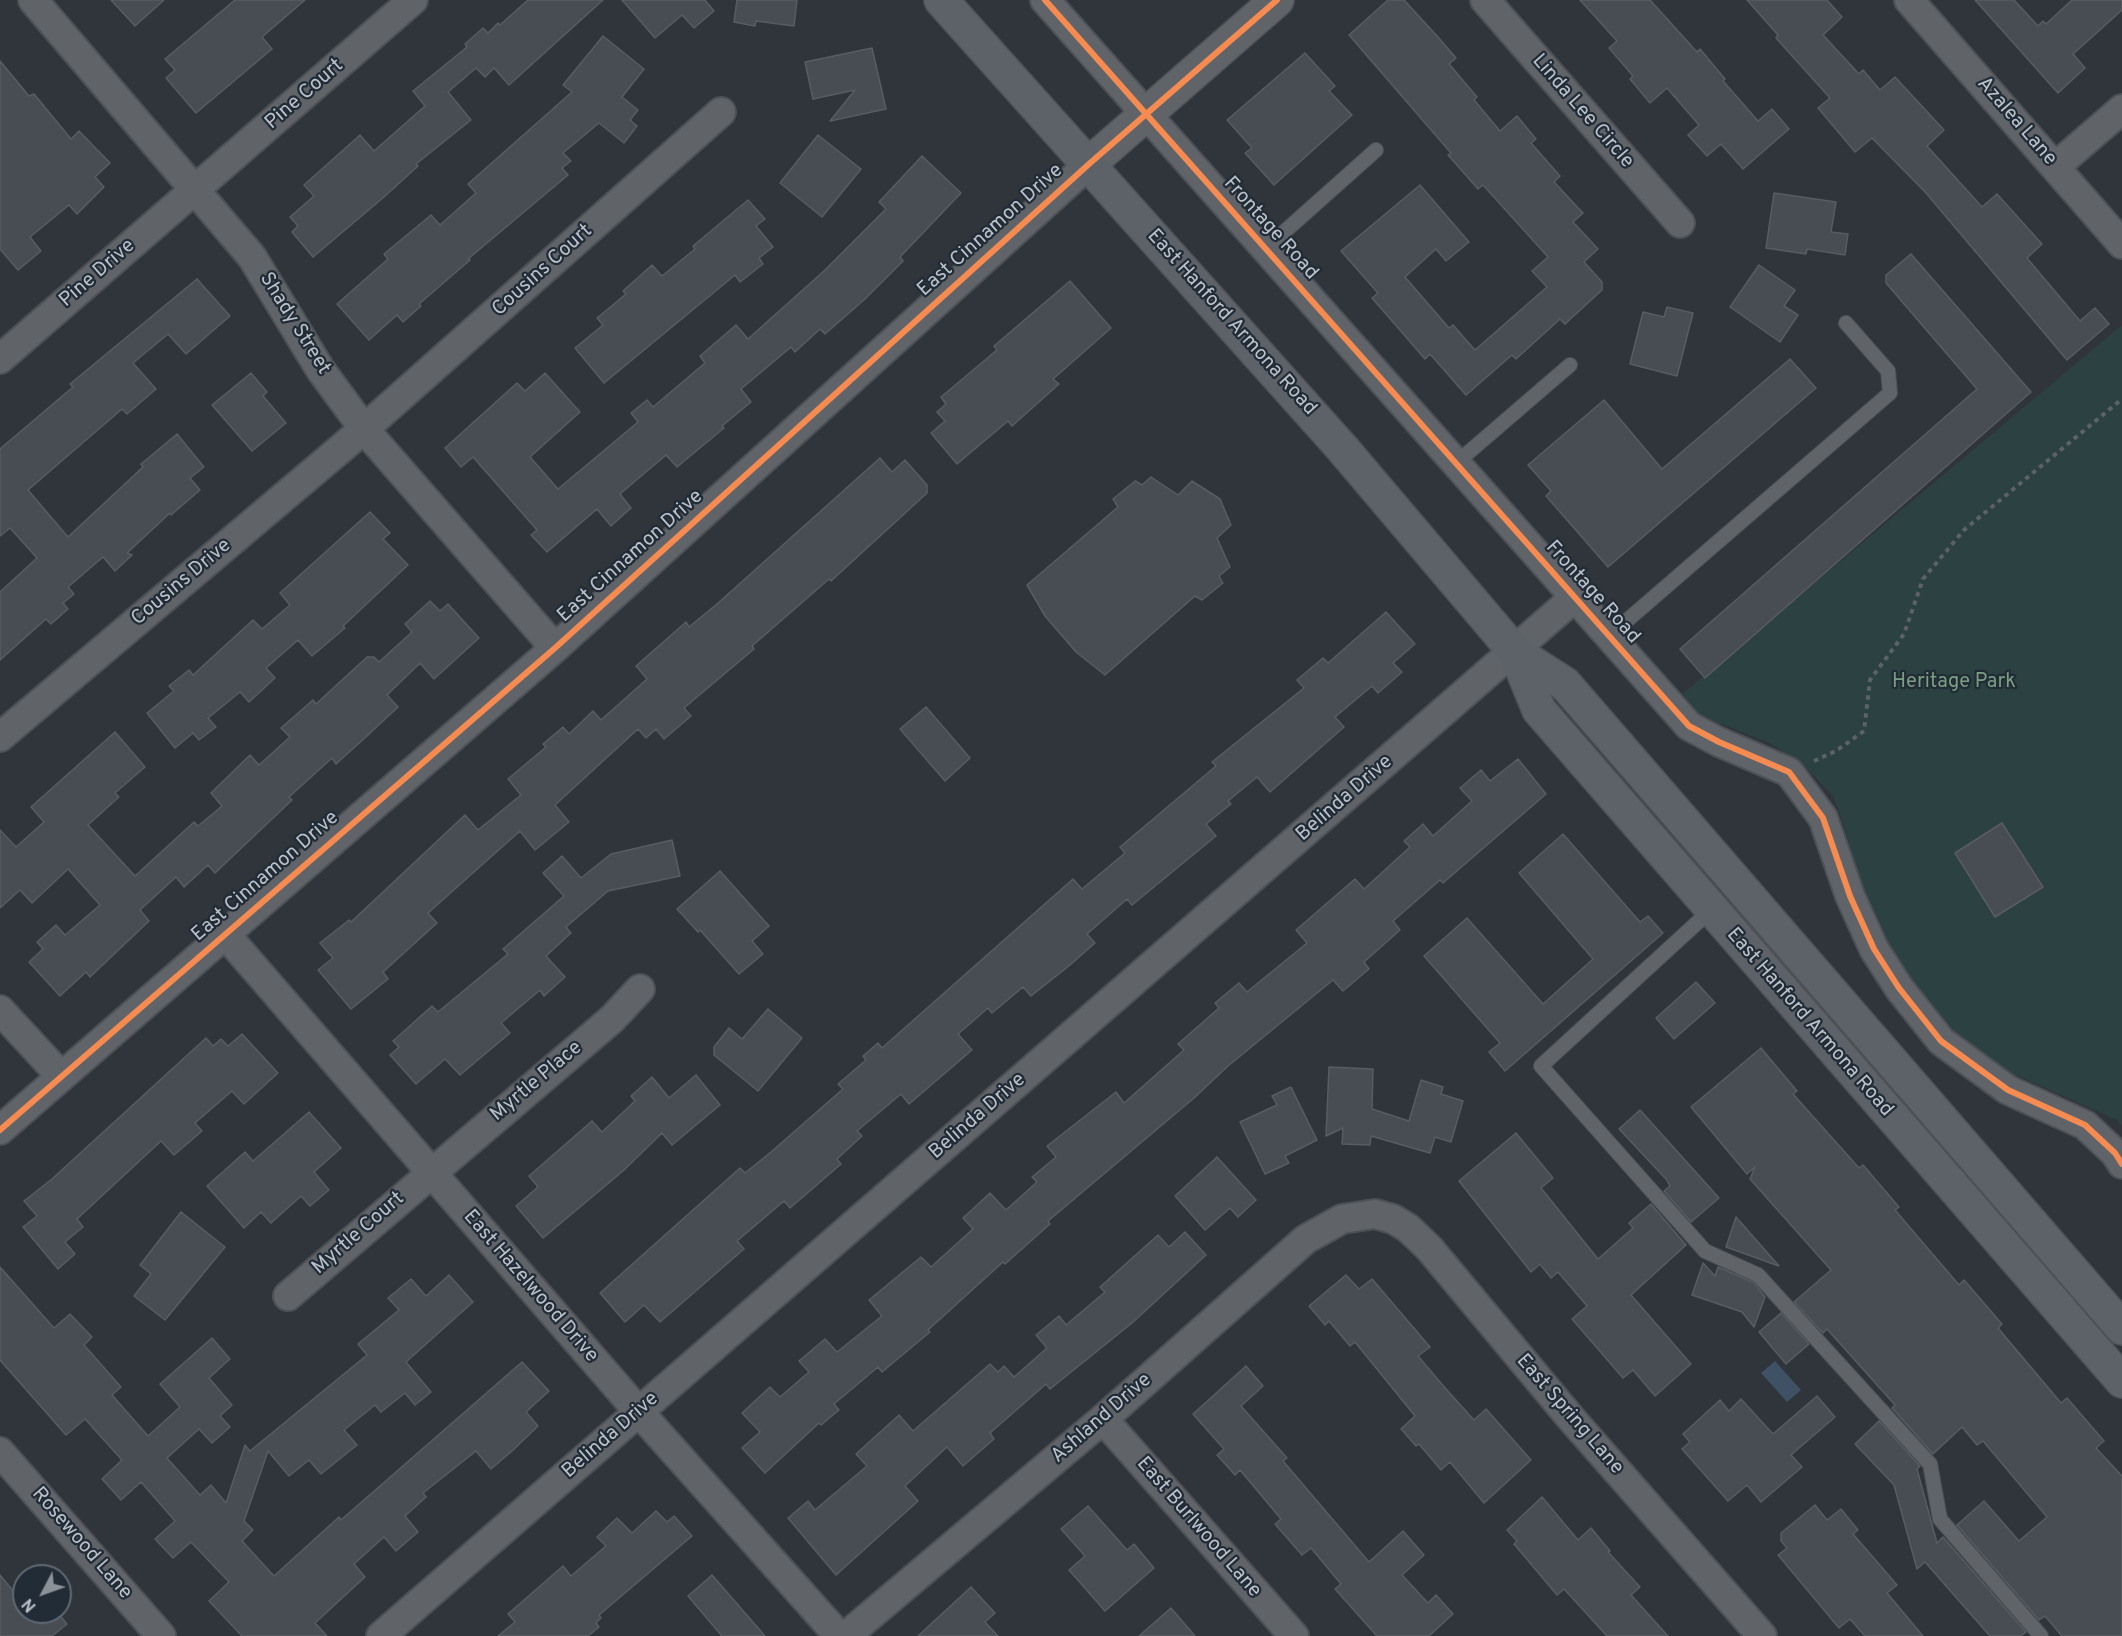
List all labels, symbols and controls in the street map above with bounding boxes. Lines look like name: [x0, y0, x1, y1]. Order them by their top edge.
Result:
street label: Linda Lee Circle: [1526, 50, 1638, 174]
street label: Pine Court: [261, 54, 349, 136]
street label: Azalea Lane: [1971, 73, 2061, 171]
street label: East Cinnamon Drive: [913, 159, 1069, 303]
street label: Frontage Road: [1218, 173, 1322, 285]
street label: Cousins Court: [488, 220, 598, 322]
street label: East Hanford Armona Road: [1141, 225, 1321, 421]
street label: Pine Drive: [55, 235, 141, 313]
street label: Shady Street: [253, 269, 335, 379]
street label: East Cinnamon Drive: [553, 485, 709, 629]
street label: Cousins Drive: [127, 534, 237, 632]
street label: Frontage Road: [1540, 537, 1644, 649]
park label: Heritage Park: [1892, 671, 2016, 695]
street label: Belinda Drive: [1292, 751, 1398, 847]
street label: East Cinnamon Drive: [188, 807, 344, 947]
street label: East Hanford Armona Road: [1721, 924, 1897, 1122]
street label: Myrtle Place: [486, 1037, 588, 1127]
street label: Belinda Drive: [925, 1069, 1031, 1165]
street label: Myrtle Court: [308, 1188, 410, 1280]
street label: East Hazelwood Drive: [457, 1206, 603, 1368]
street label: East Spring Lane: [1510, 1350, 1628, 1480]
street label: Ashland Drive: [1047, 1369, 1157, 1469]
street label: Belinda Drive: [558, 1388, 664, 1484]
street label: East Burlwood Lane: [1130, 1453, 1266, 1603]
street label: Rosewood Lane: [26, 1483, 136, 1605]
north arrow: [12, 1564, 72, 1624]
text: N: [19, 1594, 41, 1615]

